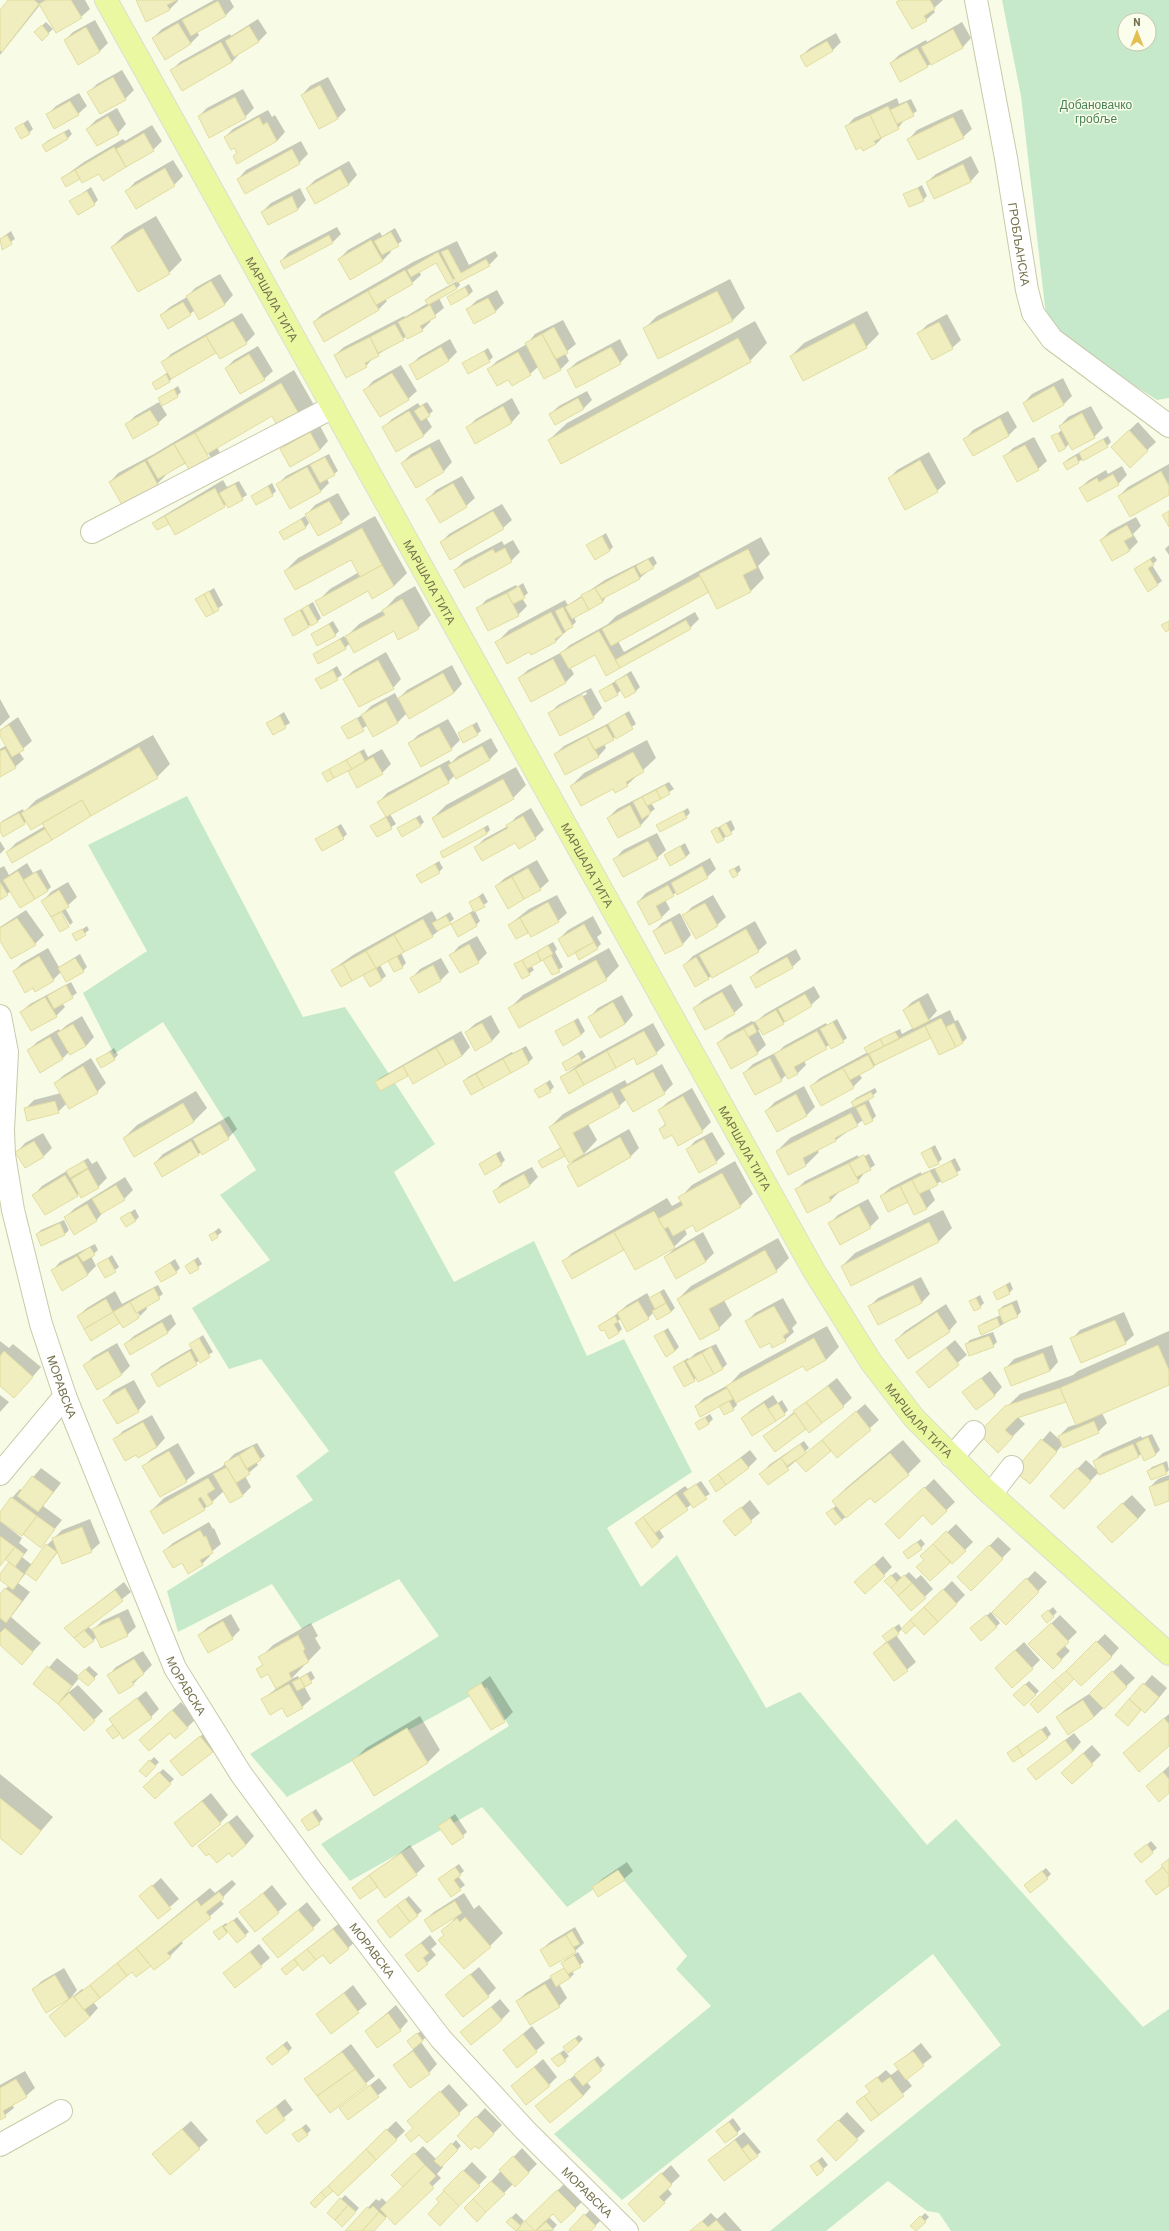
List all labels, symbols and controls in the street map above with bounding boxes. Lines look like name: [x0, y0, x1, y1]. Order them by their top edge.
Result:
north arrow: [1117, 12, 1157, 52]
text: N: [1133, 15, 1141, 28]
park label: Добановачко гробље: [1060, 97, 1133, 126]
street label: ГРОБЉАНСКА: [1006, 201, 1033, 287]
street label: МАРШАЛА ТИТА: [243, 254, 302, 343]
street label: МАРШАЛА ТИТА: [401, 537, 459, 627]
street label: МАРШАЛА ТИТА: [559, 820, 617, 910]
street label: МАРШАЛА ТИТА: [716, 1103, 775, 1193]
street label: МОРАВСКА: [45, 1353, 80, 1420]
street label: МАРШАЛА ТИТА: [883, 1380, 956, 1460]
street label: МОРАВСКА: [164, 1654, 209, 1717]
street label: МОРАВСКА: [347, 1920, 398, 1980]
street label: МОРАВСКА: [559, 2164, 616, 2220]

